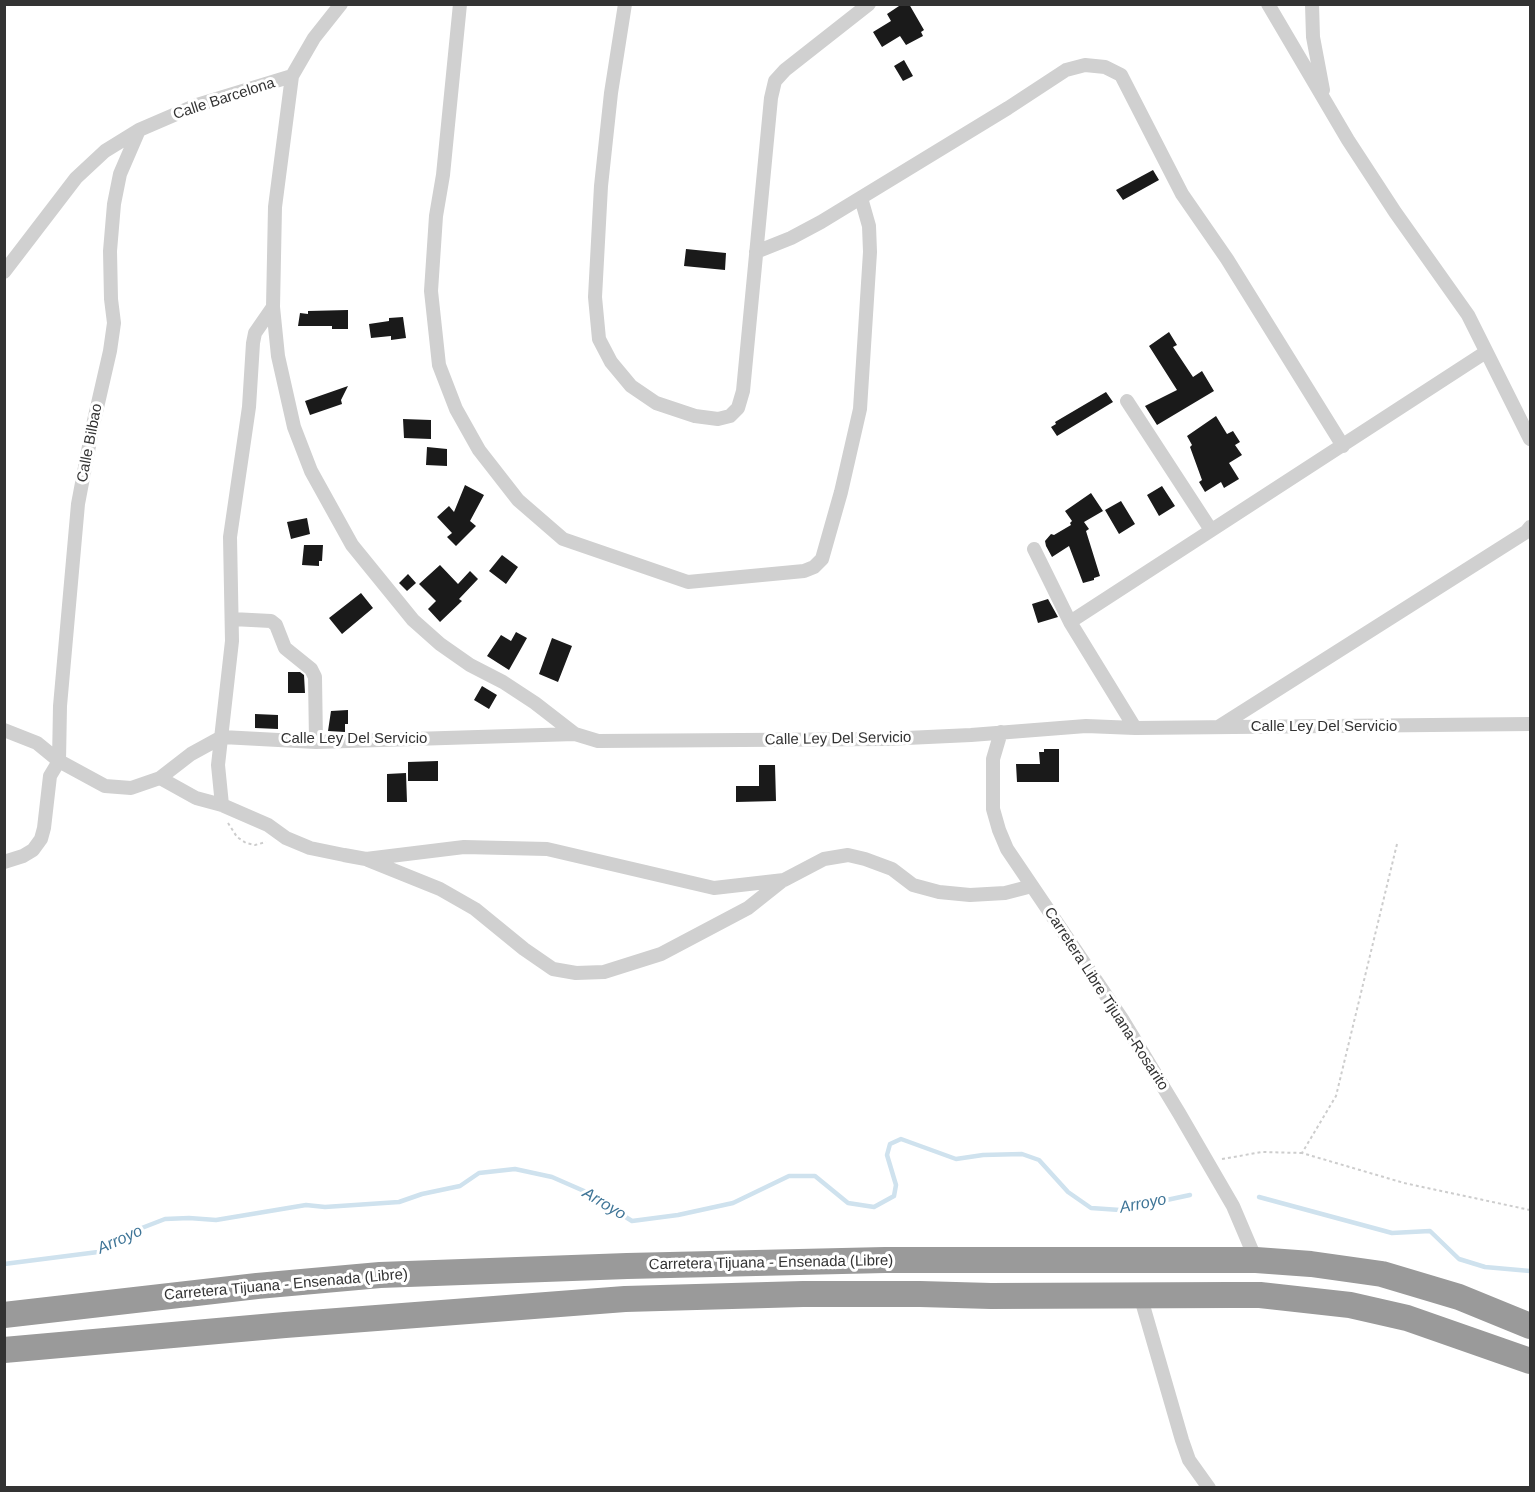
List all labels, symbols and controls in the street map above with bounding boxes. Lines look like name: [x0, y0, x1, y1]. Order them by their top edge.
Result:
street label: Calle Barcelona: [171, 74, 277, 124]
street label: Calle Bilbao: [74, 402, 106, 484]
street label: Calle Ley Del Servicio: [1251, 718, 1397, 736]
street label: Calle Ley Del Servicio: [764, 729, 912, 749]
street label: Calle Ley Del Servicio: [281, 730, 427, 748]
street label: Carretera Libre Tijuana-Rosarito: [1040, 904, 1172, 1094]
water label: Arroyo: [579, 1184, 629, 1224]
water label: Arroyo: [1118, 1190, 1168, 1218]
water label: Arroyo: [95, 1222, 145, 1258]
street label: Carretera Tijuana - Ensenada (Libre): [649, 1252, 893, 1274]
street label: Carretera Tijuana - Ensenada (Libre): [163, 1265, 409, 1305]

